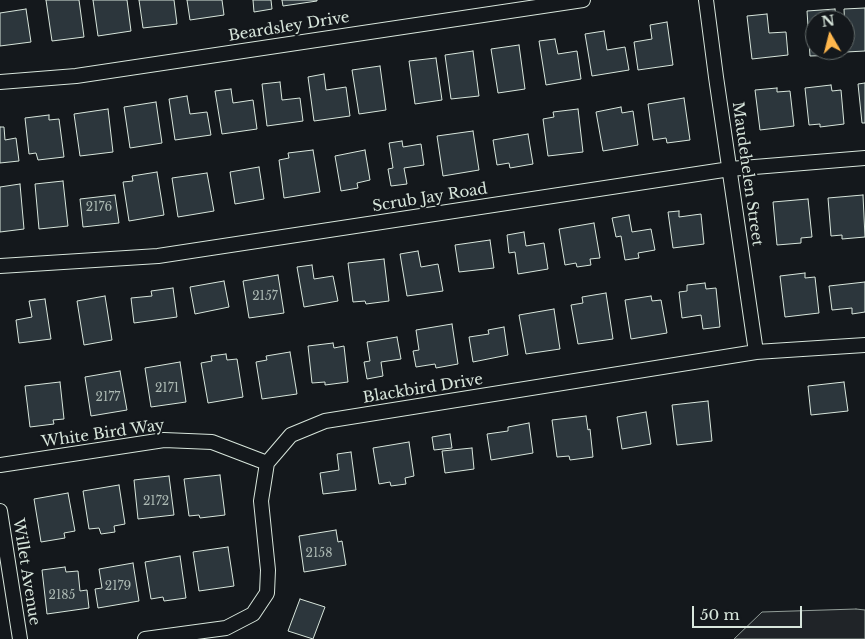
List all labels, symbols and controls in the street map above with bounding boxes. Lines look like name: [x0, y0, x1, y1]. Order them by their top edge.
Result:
street label: Beardsley Drive: [227, 9, 351, 45]
north arrow: [805, 10, 855, 60]
text: N: [820, 11, 836, 31]
street label: Maudehelen Street: [728, 101, 766, 247]
street label: Scrub Jay Road: [371, 180, 489, 216]
house number: 2176: [86, 201, 112, 215]
house number: 2157: [252, 290, 278, 304]
street label: Blackbird Drive: [362, 371, 484, 407]
house number: 2171: [155, 382, 179, 396]
house number: 2177: [96, 391, 120, 405]
street label: White Bird Way: [40, 416, 166, 452]
house number: 2172: [143, 495, 169, 509]
street label: Willet Avenue: [9, 517, 43, 627]
house number: 2158: [306, 547, 332, 561]
house number: 2179: [105, 580, 131, 594]
house number: 2185: [49, 589, 75, 603]
scale bar: [695, 596, 805, 628]
text: 50 m: [700, 605, 740, 624]

